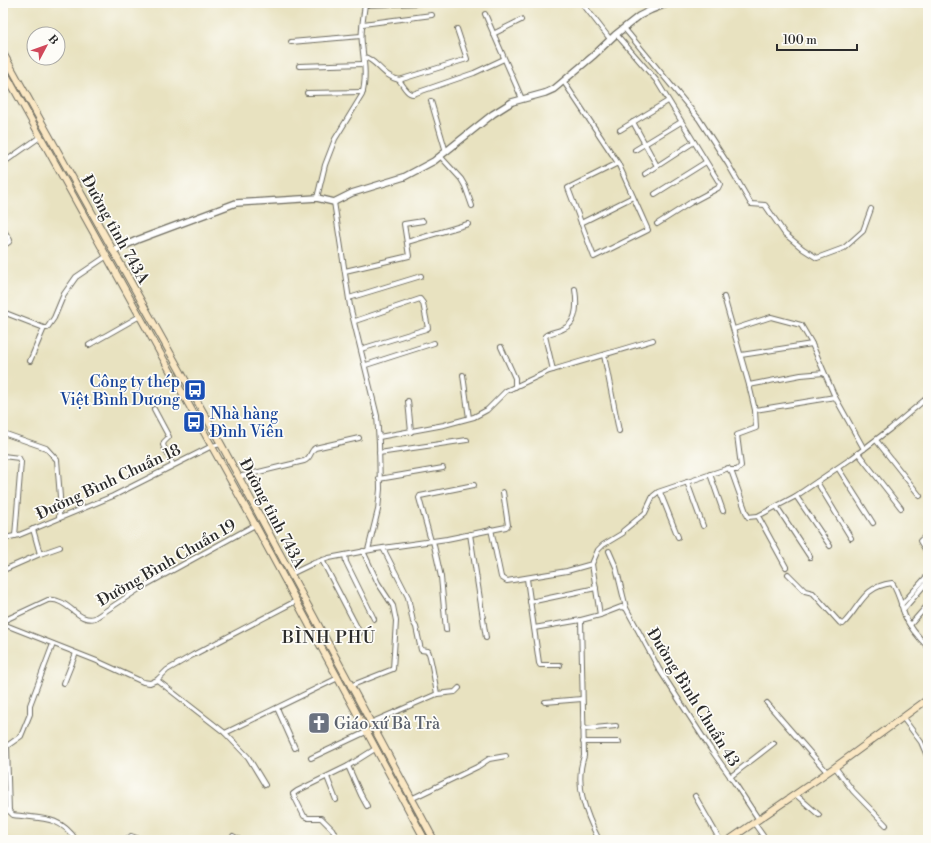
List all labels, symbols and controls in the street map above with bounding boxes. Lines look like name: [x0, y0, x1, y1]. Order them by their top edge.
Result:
north arrow: [26, 26, 66, 66]
scale bar: [777, 26, 857, 52]
text: B: [45, 32, 61, 48]
text: 100 m: [783, 33, 817, 48]
street label: Đường tỉnh 743A: [77, 172, 154, 288]
place label: Công ty thép Việt Bình Dương: [59, 372, 181, 410]
bus stop icon: Công ty thép Việt Bình Dương: [182, 377, 208, 403]
place label: Nhà hàng Đình Viên: [210, 404, 284, 442]
bus stop icon: Nhà hàng Đình Viên: [181, 409, 207, 435]
street label: Đường Bình Chuẩn 18: [33, 439, 184, 524]
street label: Đường tỉnh 743A: [235, 455, 310, 573]
street label: Đường Bình Chuẩn 19: [93, 515, 240, 611]
street label: Đường Bình Chuẩn 43: [642, 625, 744, 771]
district label: BÌNH PHÚ: [281, 626, 376, 649]
church icon: Giáo xứ Bà Trà: [306, 710, 332, 736]
place label: Giáo xứ Bà Trà: [334, 714, 441, 734]

